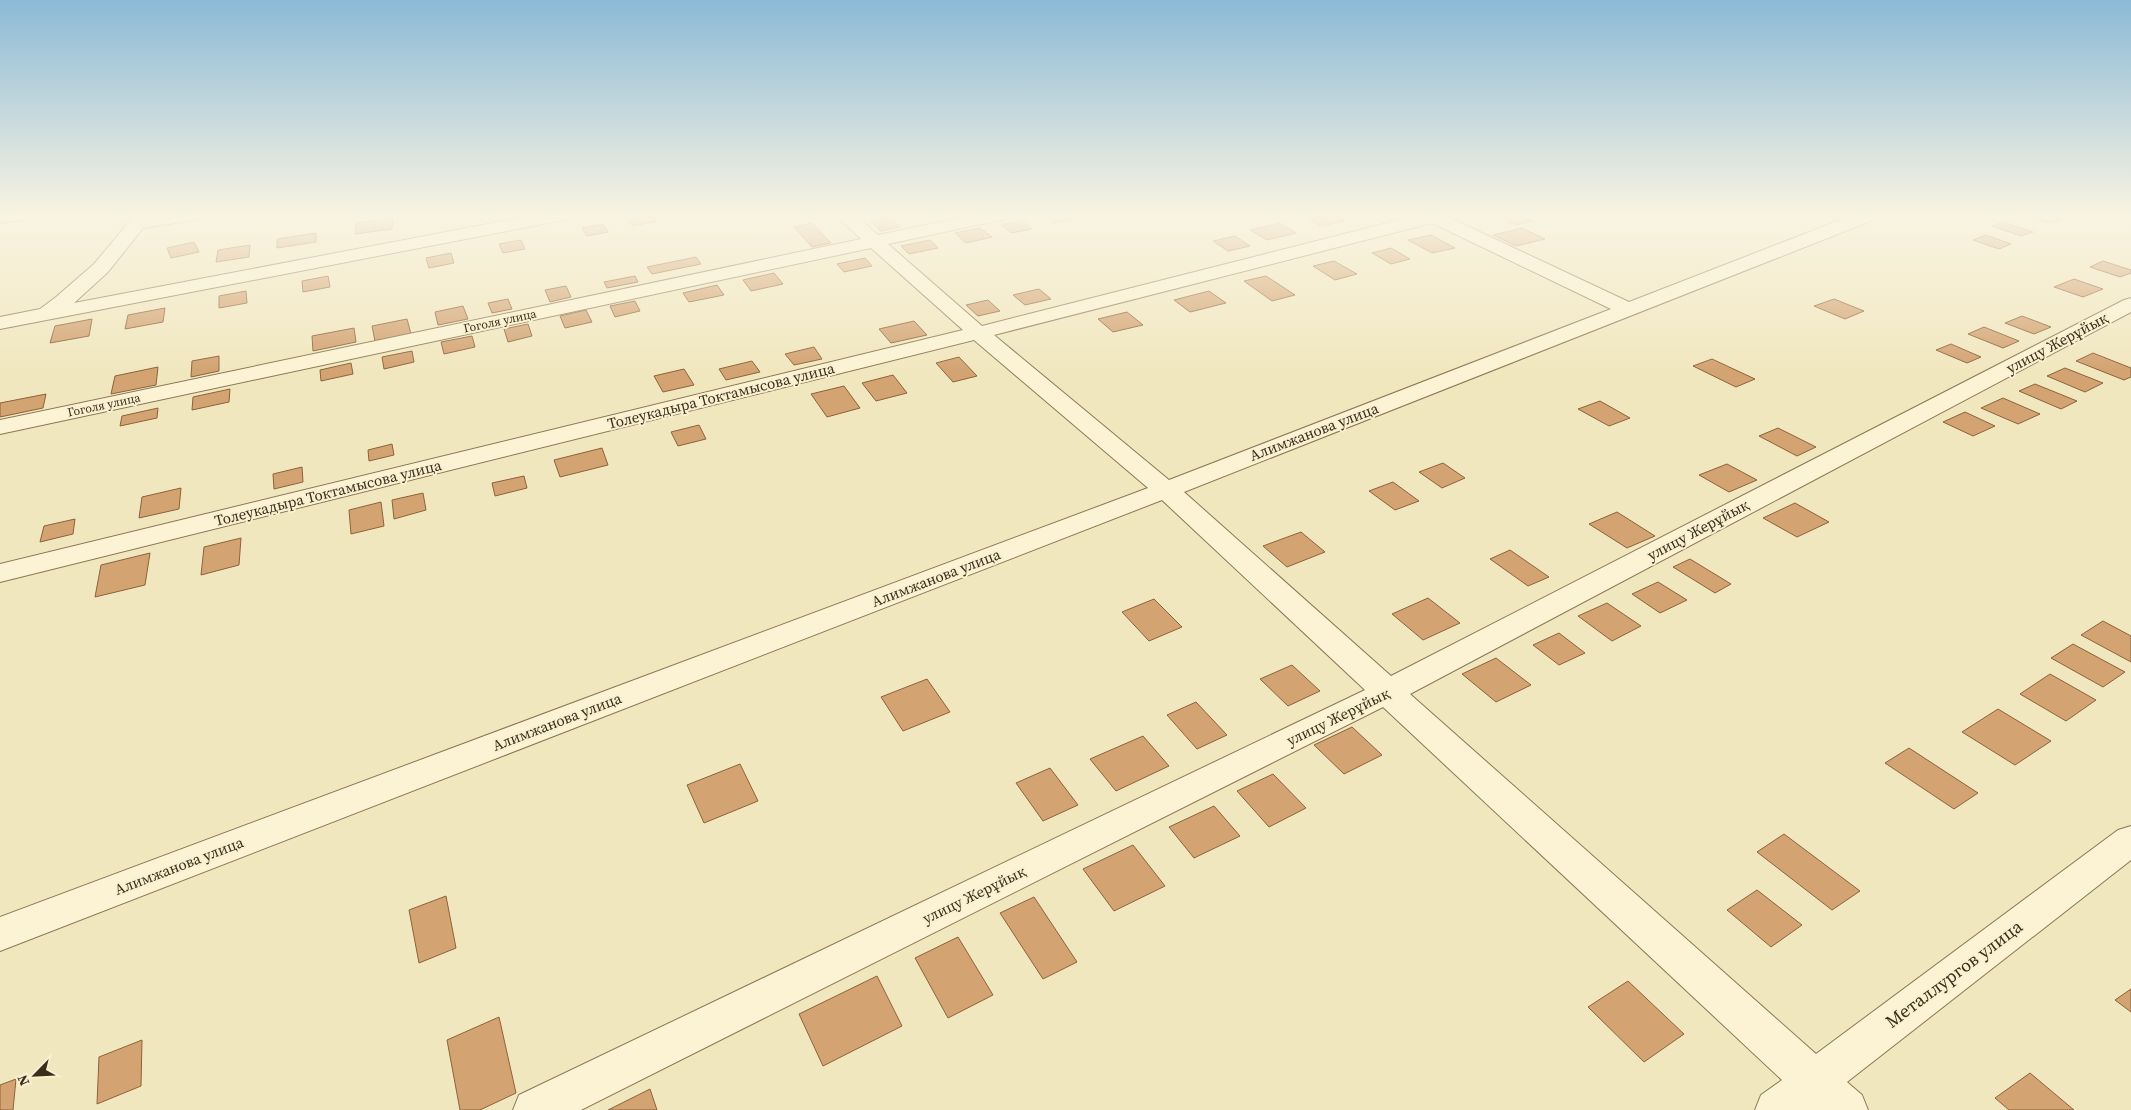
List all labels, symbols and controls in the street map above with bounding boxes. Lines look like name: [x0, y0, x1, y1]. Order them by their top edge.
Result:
street label: Гоголя улица: [462, 305, 539, 337]
street label: улицу Жерұйық: [2002, 307, 2112, 378]
street label: Толеукадыра Токтамысова улица: [605, 357, 837, 434]
street label: Гоголя улица: [66, 389, 143, 421]
street label: Алимжанова улица: [1246, 397, 1382, 466]
street label: Толеукадыра Токтамысова улица: [212, 454, 444, 531]
street label: улицу Жерұйық: [1643, 494, 1753, 565]
street label: Алимжанова улица: [868, 543, 1004, 612]
street label: улицу Жерұйық: [1283, 682, 1393, 751]
street label: Алимжанова улица: [489, 687, 625, 756]
street label: Алимжанова улица: [111, 831, 247, 900]
street label: улицу Жерұйық: [919, 860, 1029, 929]
street label: Металлургов улица: [1880, 913, 2028, 1033]
north arrow: [10, 1050, 60, 1100]
text: N: [12, 1072, 34, 1089]

